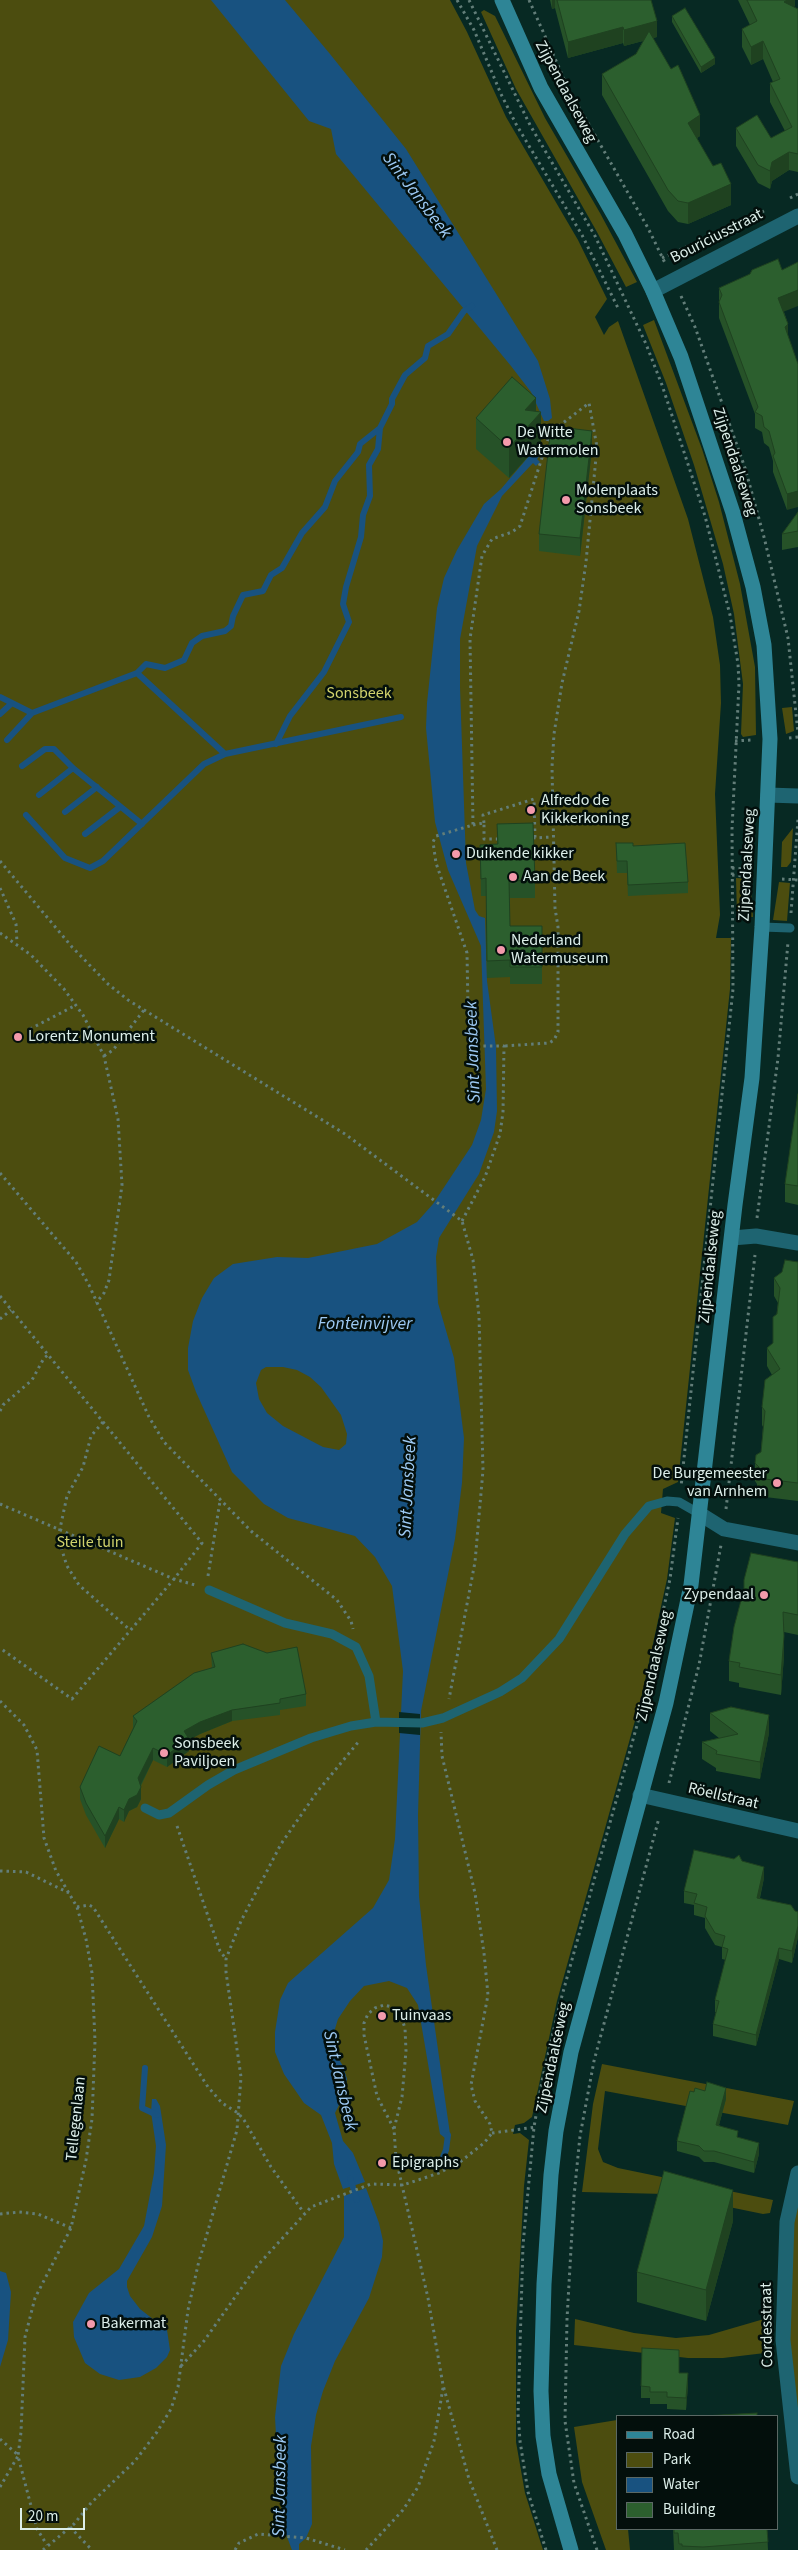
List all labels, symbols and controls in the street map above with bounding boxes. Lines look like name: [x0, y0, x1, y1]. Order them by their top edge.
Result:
street label: Zijpendaalseweg: [530, 38, 600, 146]
water label: Sint Jansbeek: [377, 149, 455, 243]
street label: Bouriciusstraat: [668, 205, 766, 269]
street label: Zijpendaalseweg: [707, 405, 761, 519]
place label: De Witte Watermolen: [517, 423, 599, 461]
marker: De Witte Watermolen: [501, 436, 513, 448]
place label: Molenplaats Sonsbeek: [576, 481, 658, 519]
marker: Molenplaats Sonsbeek: [560, 494, 572, 506]
park label: Sonsbeek: [326, 684, 392, 704]
place label: Alfredo de Kikkerkoning: [541, 791, 629, 829]
marker: Alfredo de Kikkerkoning: [525, 804, 537, 816]
street label: Zijpendaalseweg: [735, 808, 761, 922]
place label: Duikende kikker: [466, 844, 574, 864]
marker: Duikende kikker: [450, 848, 462, 860]
place label: Aan de Beek: [523, 867, 605, 887]
marker: Aan de Beek: [507, 871, 519, 883]
place label: Nederland Watermuseum: [511, 931, 608, 969]
marker: Nederland Watermuseum: [495, 944, 507, 956]
water label: Sint Jansbeek: [461, 1001, 487, 1103]
place label: Lorentz Monument: [28, 1027, 155, 1047]
marker: Lorentz Monument: [12, 1031, 24, 1043]
street label: Zijpendaalseweg: [696, 1210, 726, 1324]
water label: Fonteinvijver: [318, 1314, 412, 1336]
water label: Sint Jansbeek: [396, 1435, 422, 1539]
place label: De Burgemeester van Arnhem: [653, 1464, 767, 1502]
marker: De Burgemeester van Arnhem: [771, 1477, 783, 1489]
park label: Steile tuin: [56, 1533, 124, 1553]
place label: Zypendaal: [684, 1585, 754, 1605]
marker: Zypendaal: [758, 1589, 770, 1601]
street label: Zijpendaalseweg: [633, 1609, 677, 1723]
place label: Sonsbeek Paviljoen: [174, 1734, 239, 1772]
marker: Sonsbeek Paviljoen: [158, 1747, 170, 1759]
street label: Röellstraat: [686, 1780, 760, 1814]
street label: Zijpendaalseweg: [533, 2001, 575, 2115]
place label: Tuinvaas: [392, 2006, 451, 2026]
marker: Tuinvaas: [376, 2010, 388, 2022]
water label: Sint Jansbeek: [317, 2029, 361, 2133]
street label: Tellegenlaan: [63, 2076, 91, 2162]
place label: Epigraphs: [392, 2153, 459, 2173]
marker: Epigraphs: [376, 2157, 388, 2169]
street label: Cordesstraat: [758, 2282, 778, 2368]
place label: Bakermat: [101, 2314, 166, 2334]
marker: Bakermat: [85, 2318, 97, 2330]
legend: [616, 2415, 778, 2530]
text: Road: [663, 2424, 695, 2445]
water label: Sint Jansbeek: [269, 2435, 293, 2537]
text: Park: [663, 2449, 691, 2470]
text: Water: [663, 2474, 699, 2495]
scale bar: [22, 2498, 88, 2530]
text: Building: [663, 2499, 715, 2520]
text: 20 m: [28, 2506, 58, 2527]

